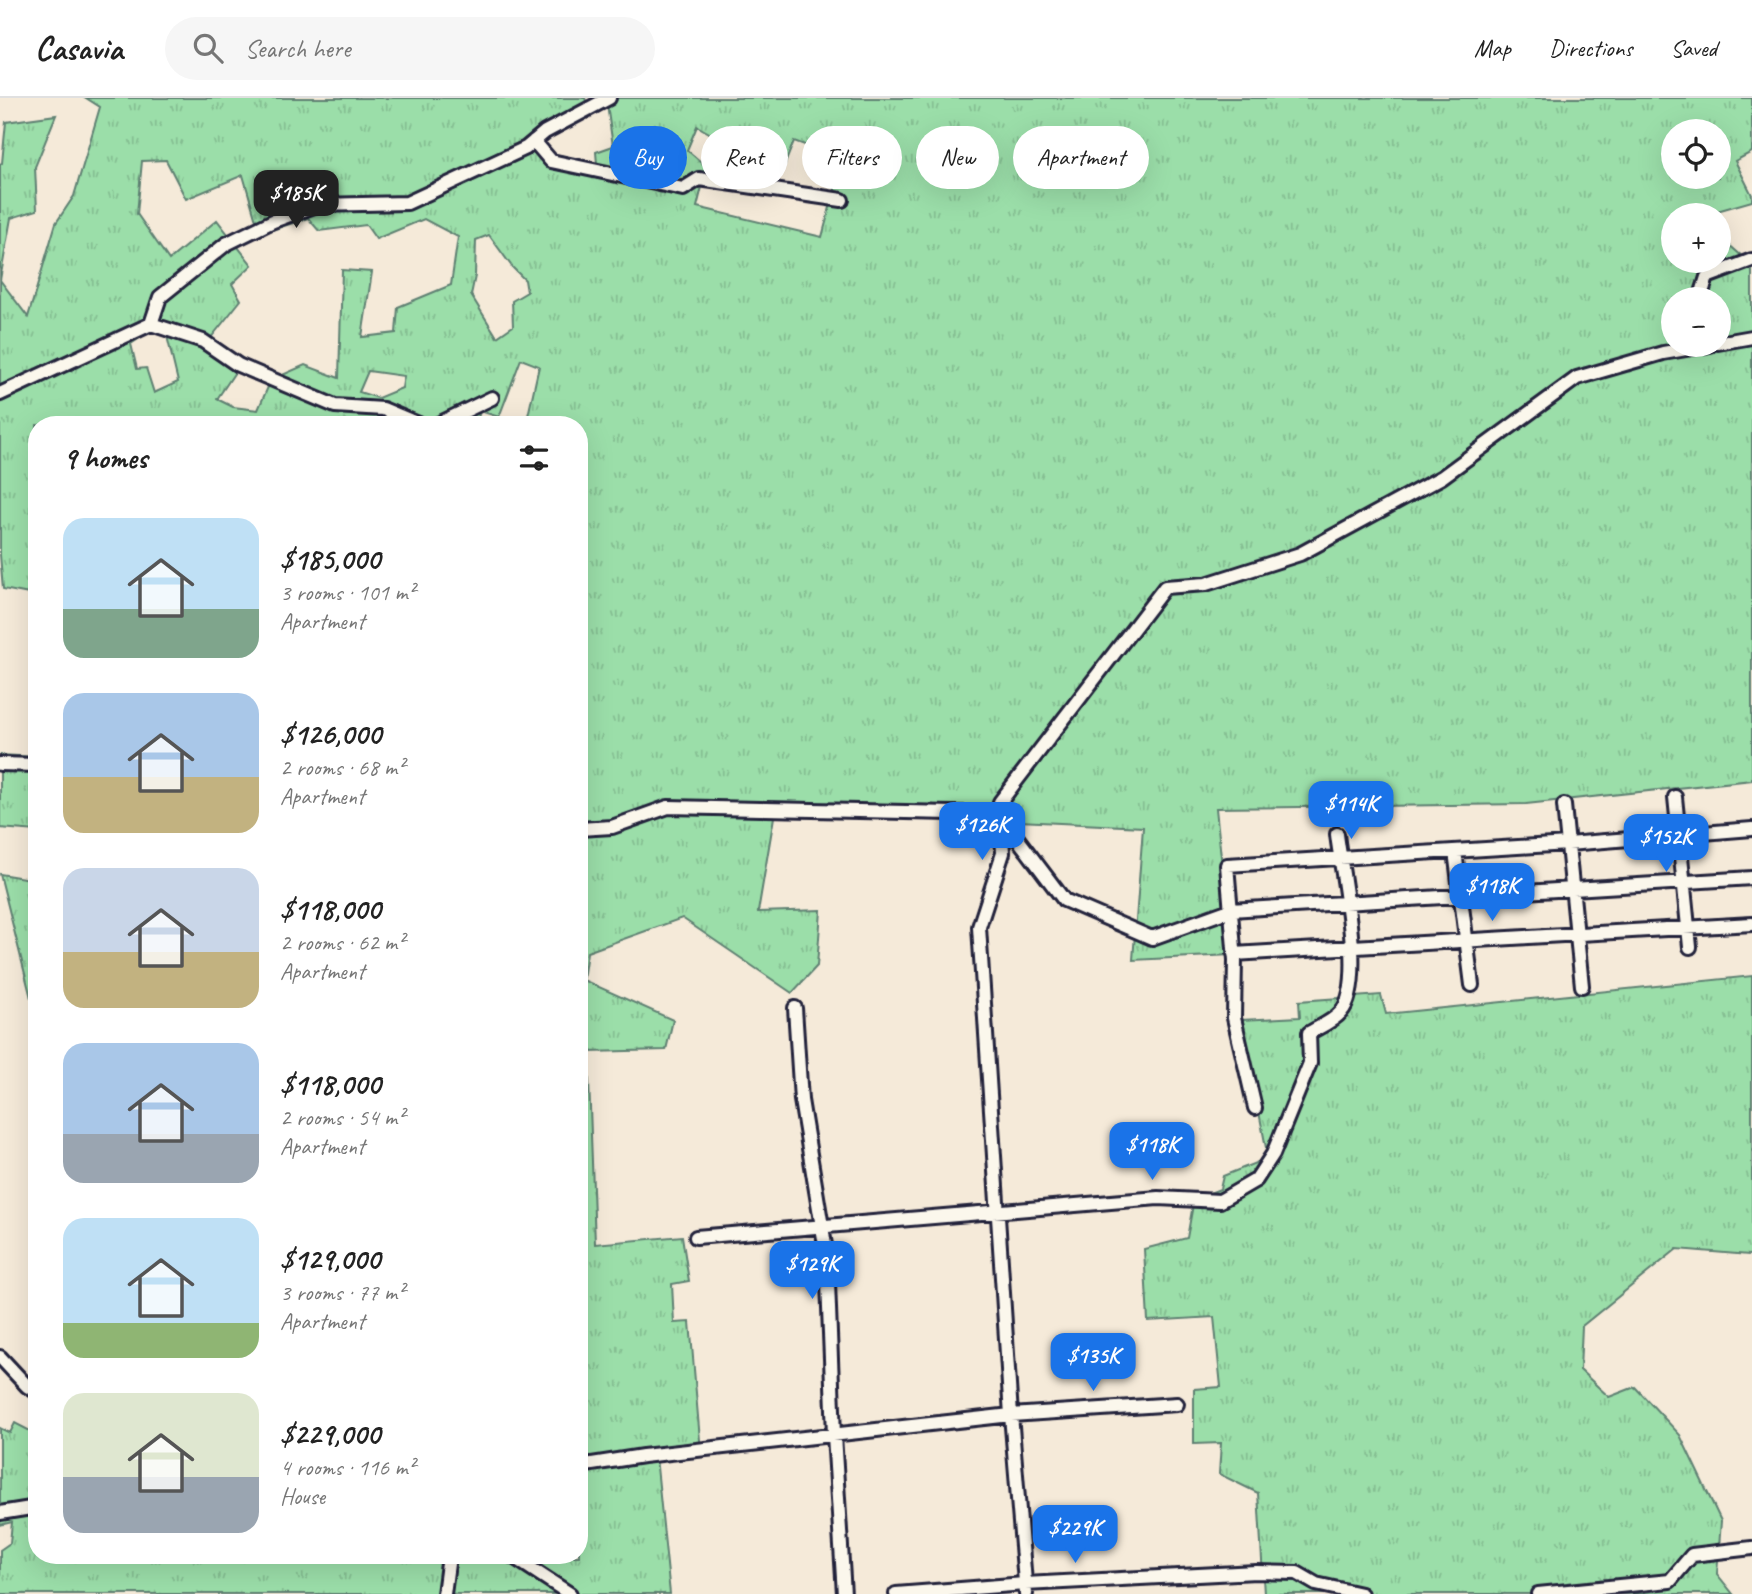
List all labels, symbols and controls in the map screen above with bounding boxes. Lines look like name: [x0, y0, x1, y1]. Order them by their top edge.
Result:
search box: [165, 17, 655, 80]
text: Casavia: [35, 27, 123, 69]
icon: search: [189, 29, 227, 67]
text: Search here: [245, 32, 351, 65]
text: Map: [1474, 33, 1511, 63]
text: Directions: [1549, 33, 1632, 63]
text: Saved: [1670, 33, 1717, 63]
map controls: [1661, 119, 1731, 357]
button: locate: [1661, 119, 1731, 189]
chip: Buy: [609, 126, 687, 189]
chip: Rent: [701, 126, 788, 189]
chip: Filters: [802, 126, 902, 189]
chip: New: [916, 126, 999, 189]
chip: Apartment: [1013, 126, 1149, 189]
pin: $185K: [247, 170, 345, 230]
text: $185K: [270, 178, 322, 207]
button: +: [1661, 203, 1731, 273]
button: −: [1661, 287, 1731, 357]
text: 9 homes: [63, 439, 147, 477]
icon: filters: [515, 439, 553, 477]
text: $185,000: [280, 540, 380, 578]
icon: home: [119, 546, 203, 630]
text: 3 rooms · 101 m²: [280, 578, 415, 607]
text: Apartment: [280, 607, 365, 636]
text: $126,000: [280, 715, 381, 753]
icon: home: [119, 721, 203, 805]
text: 2 rooms · 68 m²: [280, 753, 404, 782]
text: Apartment: [280, 782, 365, 811]
pin: $114K: [1302, 782, 1400, 841]
text: $114K: [1324, 789, 1378, 818]
pin: $126K: [933, 802, 1031, 862]
text: $126K: [955, 810, 1009, 839]
pin: $152K: [1617, 814, 1715, 874]
text: $152K: [1640, 822, 1692, 851]
pin: $118K: [1443, 864, 1541, 923]
text: $118K: [1465, 871, 1519, 900]
text: $118,000: [280, 890, 380, 928]
icon: home: [119, 896, 203, 980]
text: 2 rooms · 62 m²: [280, 928, 404, 957]
text: Apartment: [280, 957, 365, 986]
text: $118,000: [280, 1065, 380, 1103]
icon: home: [119, 1071, 203, 1155]
text: 2 rooms · 54 m²: [280, 1103, 404, 1132]
pin: $118K: [1103, 1122, 1201, 1182]
text: $118K: [1125, 1130, 1179, 1159]
text: Apartment: [280, 1132, 365, 1161]
text: $129,000: [280, 1240, 380, 1278]
pin: $129K: [763, 1242, 861, 1301]
icon: home: [119, 1246, 203, 1330]
text: $129K: [786, 1249, 838, 1278]
text: 3 rooms · 77 m²: [280, 1278, 404, 1307]
text: Apartment: [280, 1307, 365, 1336]
pin: $135K: [1044, 1334, 1142, 1393]
text: $135K: [1067, 1341, 1119, 1370]
text: $229,000: [280, 1415, 380, 1453]
icon: home: [119, 1421, 203, 1505]
text: 4 rooms · 116 m²: [280, 1453, 415, 1482]
text: House: [280, 1482, 325, 1511]
pin: $229K: [1026, 1506, 1124, 1565]
text: $229K: [1049, 1513, 1101, 1542]

